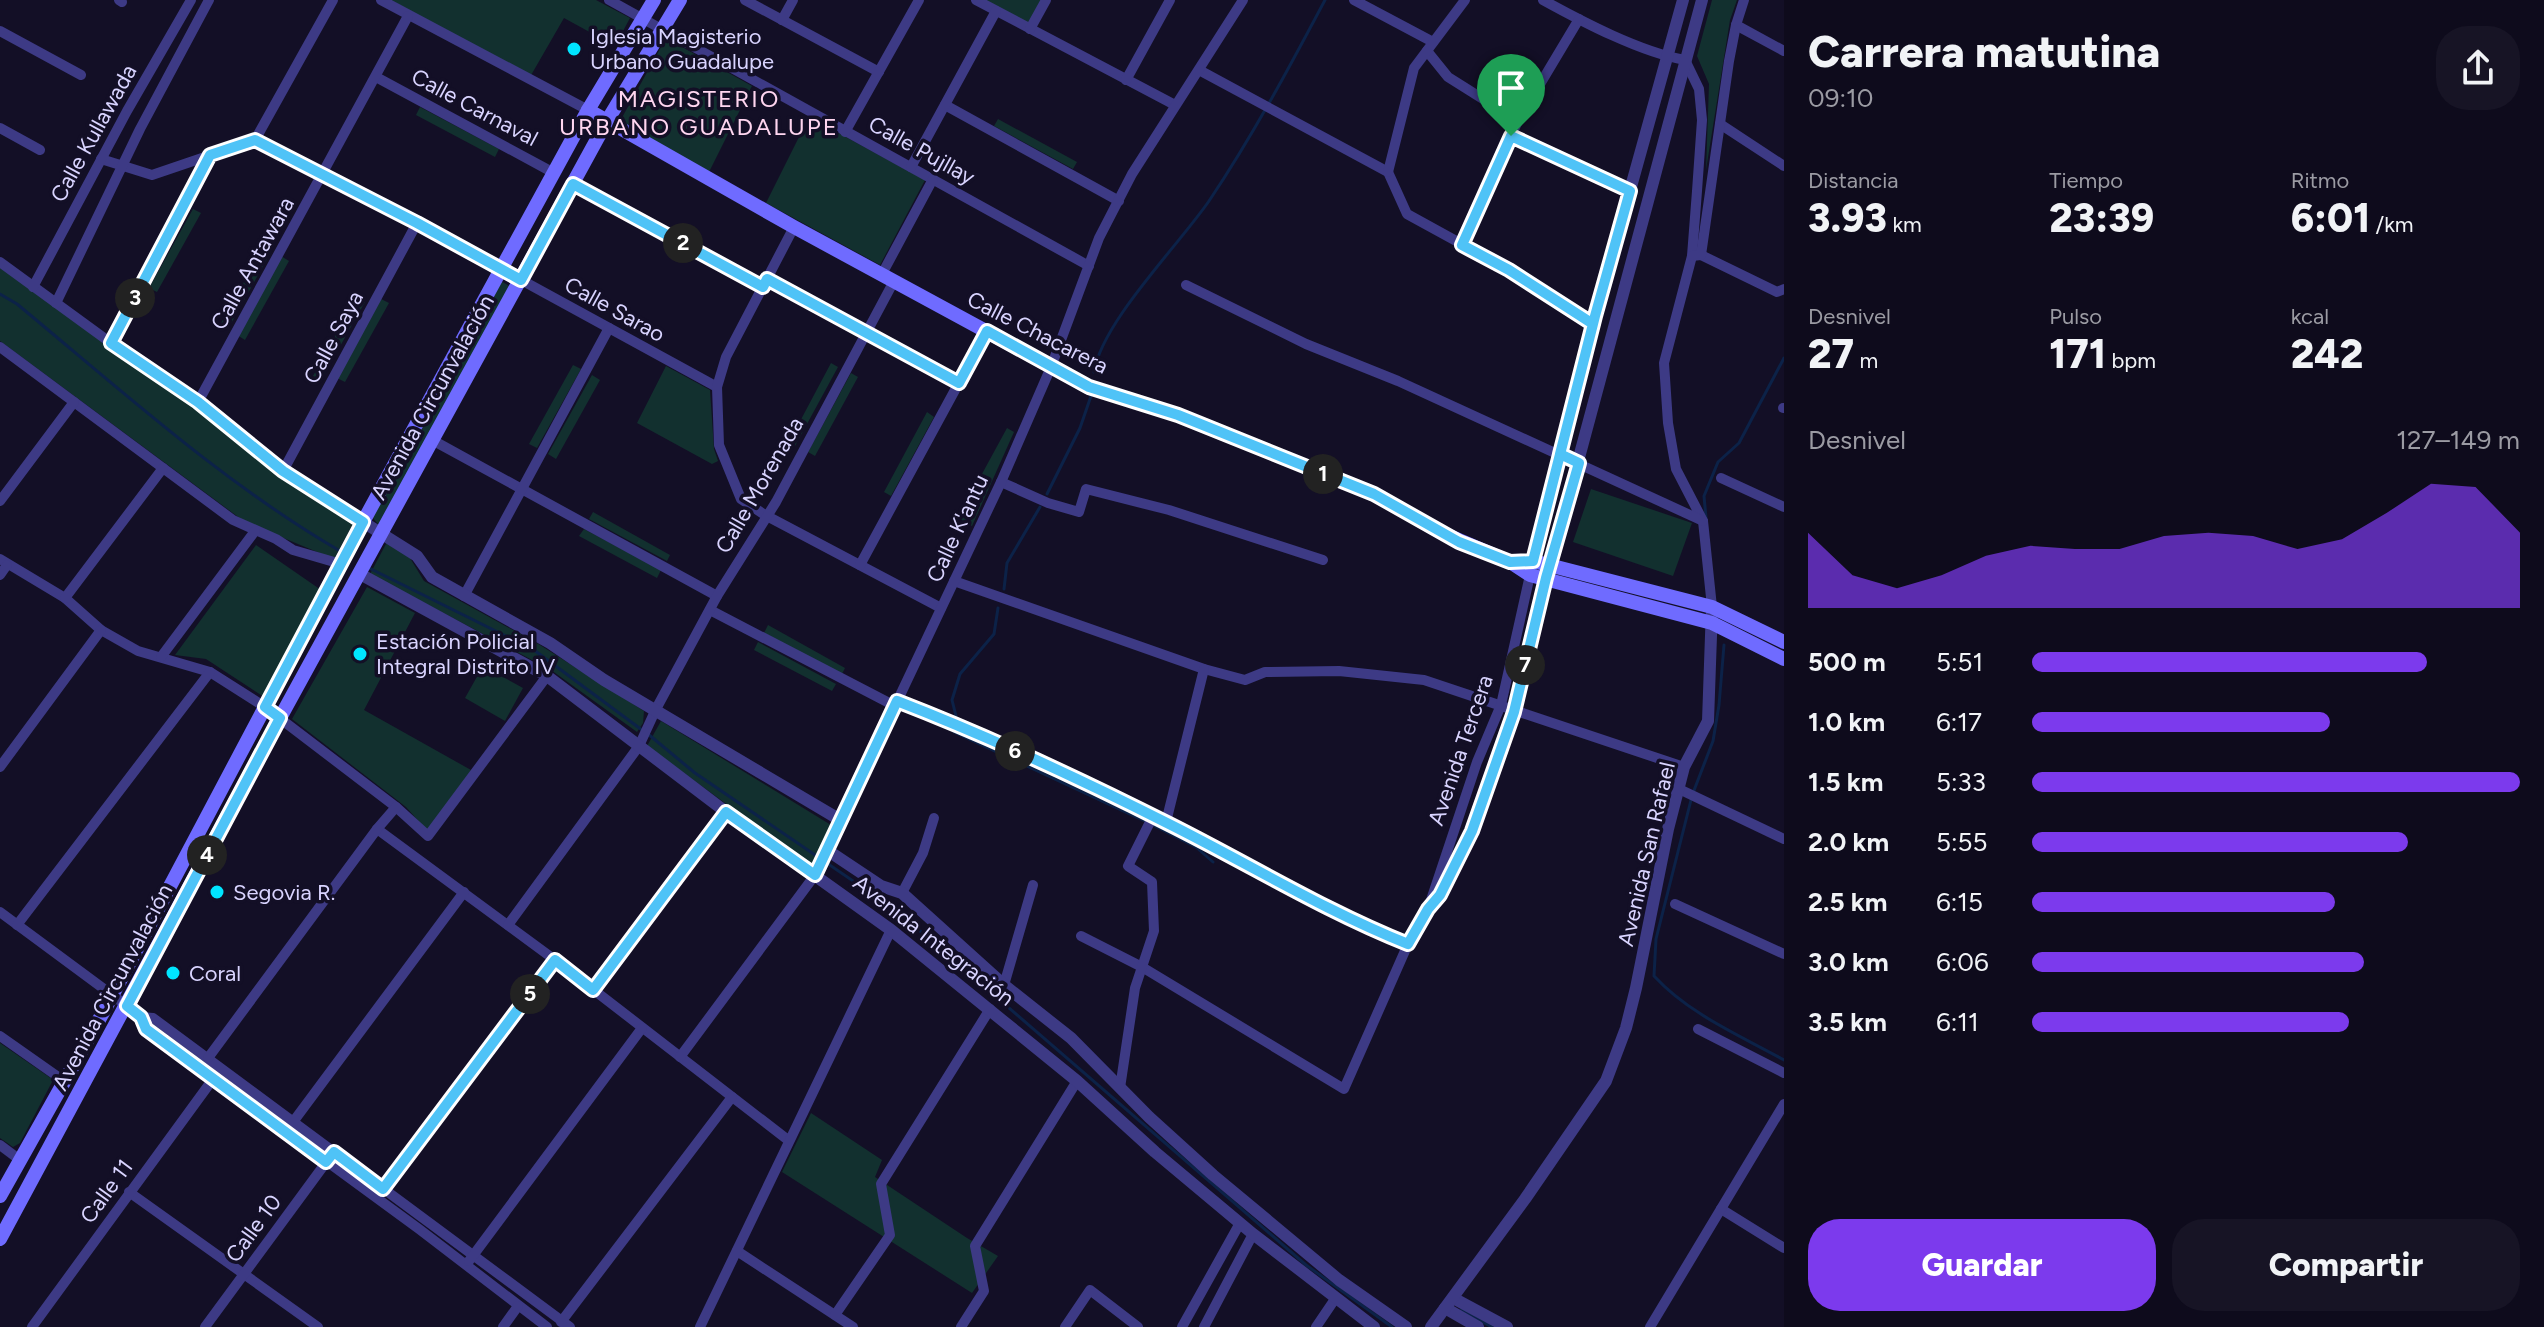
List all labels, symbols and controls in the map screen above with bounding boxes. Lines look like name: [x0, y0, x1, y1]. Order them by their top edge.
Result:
place label: Iglesia Magisterio Urbano Guadalupe: [590, 23, 774, 75]
text: Carrera matutina: [1808, 25, 2160, 78]
button: share: [2436, 26, 2520, 110]
marker: Iglesia Magisterio Urbano Guadalupe: [565, 40, 583, 58]
pin: [1477, 54, 1545, 136]
street label: Calle Kullawada: [45, 60, 142, 207]
street label: Calle Carnaval: [407, 63, 543, 152]
icon: arrive: [1489, 66, 1533, 110]
text: 09:10: [1808, 82, 1873, 114]
district label: MAGISTERIO URBANO GUADALUPE: [559, 84, 839, 141]
street label: Calle Pujllay: [864, 110, 980, 191]
text: Distancia: [1808, 167, 1898, 194]
text: Tiempo: [2049, 167, 2123, 194]
text: Ritmo: [2291, 167, 2349, 194]
street label: Calle Antawara: [205, 192, 300, 334]
text: 3.93: [1808, 194, 1887, 242]
text: 23:39: [2049, 194, 2154, 242]
text: 6:01: [2291, 194, 2370, 242]
text: km: [1887, 211, 1922, 238]
text: /km: [2370, 211, 2414, 238]
pin: 2: [663, 223, 703, 263]
text: 2: [677, 229, 689, 256]
street label: Calle Sarao: [560, 271, 670, 348]
pin: 3: [115, 278, 155, 318]
text: 3: [129, 284, 141, 311]
street label: Calle Chacarera: [963, 285, 1113, 380]
street label: Calle Saya: [298, 286, 369, 388]
street label: Avenida Circunvalación: [365, 290, 500, 504]
text: Desnivel: [1808, 303, 1891, 330]
text: Pulso: [2049, 303, 2102, 330]
text: kcal: [2291, 303, 2329, 330]
text: 27: [1808, 330, 1854, 378]
text: 171: [2049, 330, 2106, 378]
text: 242: [2291, 330, 2363, 378]
text: m: [1854, 347, 1878, 374]
text: bpm: [2106, 347, 2156, 374]
street label: Calle Morenada: [710, 412, 809, 558]
text: Desnivel: [1808, 424, 1906, 456]
text: 127–149 m: [2396, 424, 2520, 456]
pin: 1: [1303, 454, 1343, 494]
text: 1: [1318, 460, 1328, 487]
street label: Calle K'antu: [921, 470, 994, 587]
place label: Estación Policial Integral Distrito IV: [376, 628, 556, 680]
marker: Estación Policial Integral Distrito IV: [351, 645, 369, 663]
pin: 7: [1505, 645, 1545, 685]
text: 500 m: [1808, 646, 1886, 678]
text: 5:51: [1936, 646, 1983, 678]
text: 7: [1519, 651, 1531, 678]
street label: Avenida Tercera: [1422, 671, 1499, 829]
text: 1.0 km: [1808, 706, 1885, 738]
text: 6:17: [1936, 706, 1982, 738]
pin: 6: [995, 731, 1035, 771]
text: 6: [1009, 737, 1021, 764]
street label: Avenida San Rafael: [1612, 759, 1681, 949]
text: 1.5 km: [1808, 766, 1883, 798]
text: 5:33: [1936, 766, 1986, 798]
text: 2.0 km: [1808, 826, 1889, 858]
text: 5:55: [1936, 826, 1987, 858]
pin: 4: [187, 835, 227, 875]
text: 4: [200, 841, 214, 868]
street label: Avenida Integración: [848, 869, 1020, 1012]
street label: Avenida Circunvalación: [47, 879, 178, 1095]
place label: Segovia R.: [233, 879, 335, 906]
marker: Segovia R.: [208, 883, 226, 901]
text: 2.5 km: [1808, 886, 1887, 918]
text: 6:15: [1936, 886, 1983, 918]
text: 3.0 km: [1808, 946, 1889, 978]
text: 6:06: [1936, 946, 1989, 978]
place label: Coral: [189, 960, 241, 987]
marker: Coral: [164, 964, 182, 982]
pin: 5: [510, 974, 550, 1014]
text: 5: [524, 980, 536, 1007]
text: 3.5 km: [1808, 1006, 1887, 1038]
text: 6:11: [1936, 1006, 1979, 1038]
street label: Calle 11: [74, 1154, 139, 1229]
street label: Calle 10: [220, 1189, 287, 1268]
button: Guardar: [1808, 1219, 2156, 1311]
button: Compartir: [2172, 1219, 2520, 1311]

